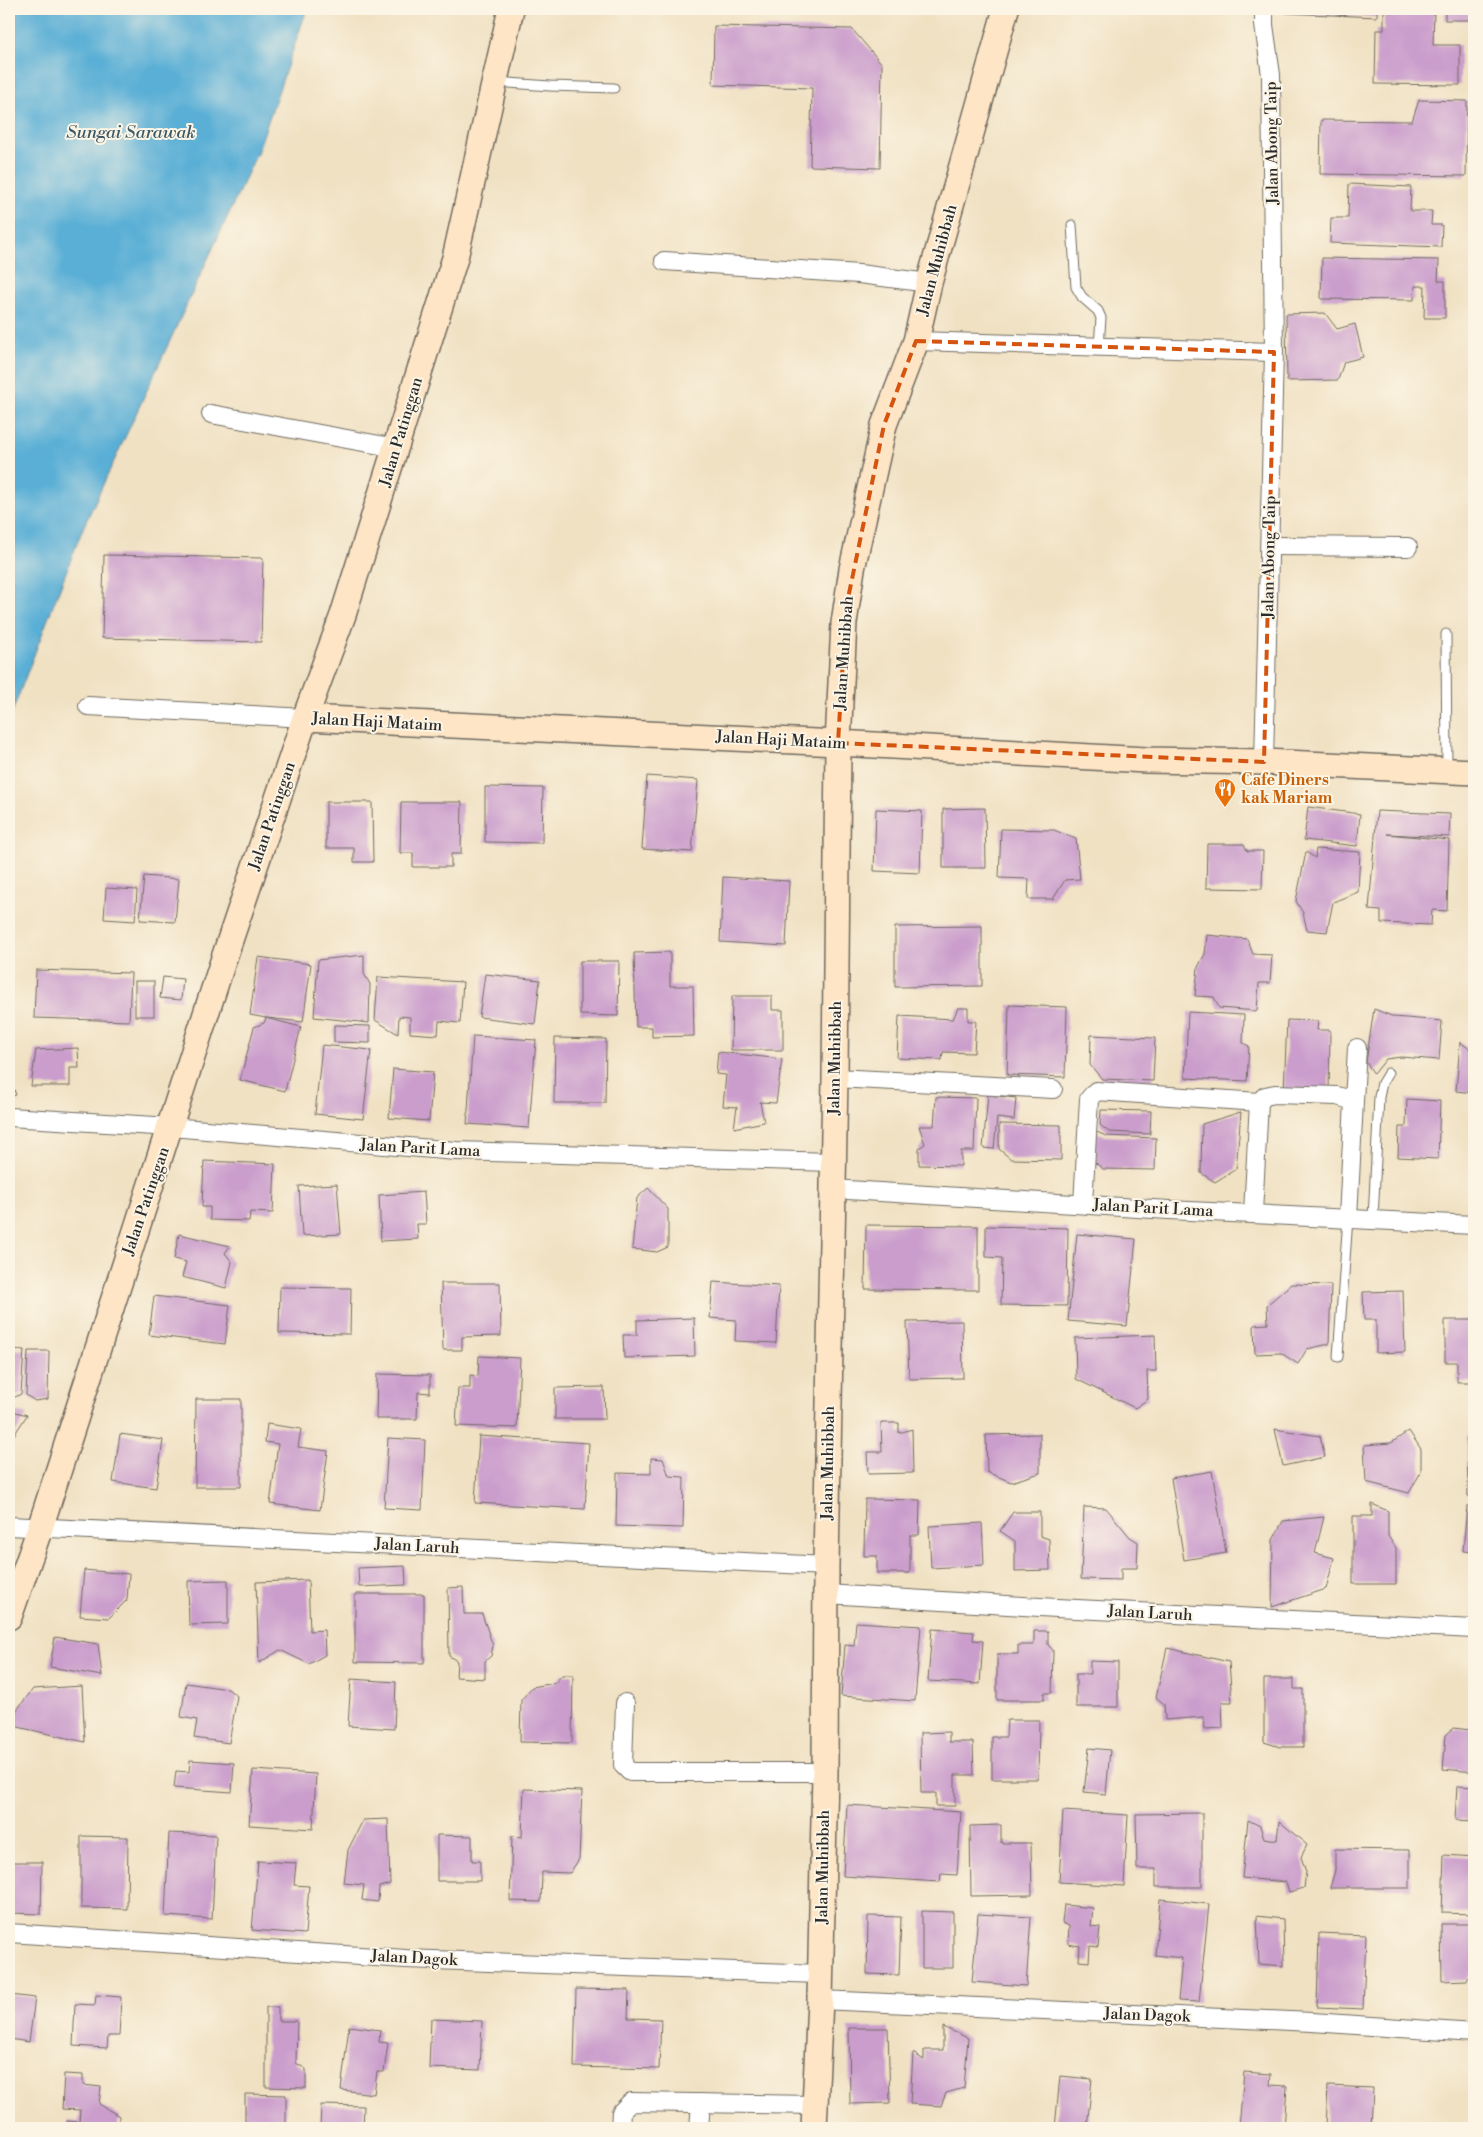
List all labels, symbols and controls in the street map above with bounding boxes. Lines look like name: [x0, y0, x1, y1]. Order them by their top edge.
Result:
street label: Jalan Abong Taip: [1261, 81, 1283, 206]
water label: Sungai Sarawak: [66, 121, 196, 144]
street label: Jalan Muhibbah: [912, 202, 962, 319]
street label: Jalan Patinggan: [375, 374, 427, 490]
street label: Jalan Abong Taip: [1258, 495, 1280, 620]
street label: Jalan Muhibbah: [830, 595, 858, 712]
street label: Jalan Haji Mataim: [310, 709, 443, 735]
street label: Jalan Haji Mataim: [714, 727, 847, 753]
street label: Jalan Patinggan: [244, 759, 300, 874]
place label: Cafe Diners kak Mariam: [1241, 770, 1333, 808]
restaurant icon: Cafe Diners kak Mariam: [1213, 777, 1237, 808]
street label: Jalan Muhibbah: [824, 1000, 846, 1116]
street label: Jalan Parit Lama: [358, 1135, 482, 1161]
street label: Jalan Patinggan: [118, 1144, 174, 1259]
street label: Jalan Parit Lama: [1091, 1195, 1215, 1221]
street label: Jalan Muhibbah: [817, 1405, 839, 1521]
street label: Jalan Laruh: [373, 1534, 461, 1558]
street label: Jalan Laruh: [1106, 1601, 1194, 1625]
street label: Jalan Muhibbah: [812, 1809, 834, 1925]
street label: Jalan Dagok: [369, 1946, 459, 1970]
street label: Jalan Dagok: [1102, 2003, 1192, 2027]

